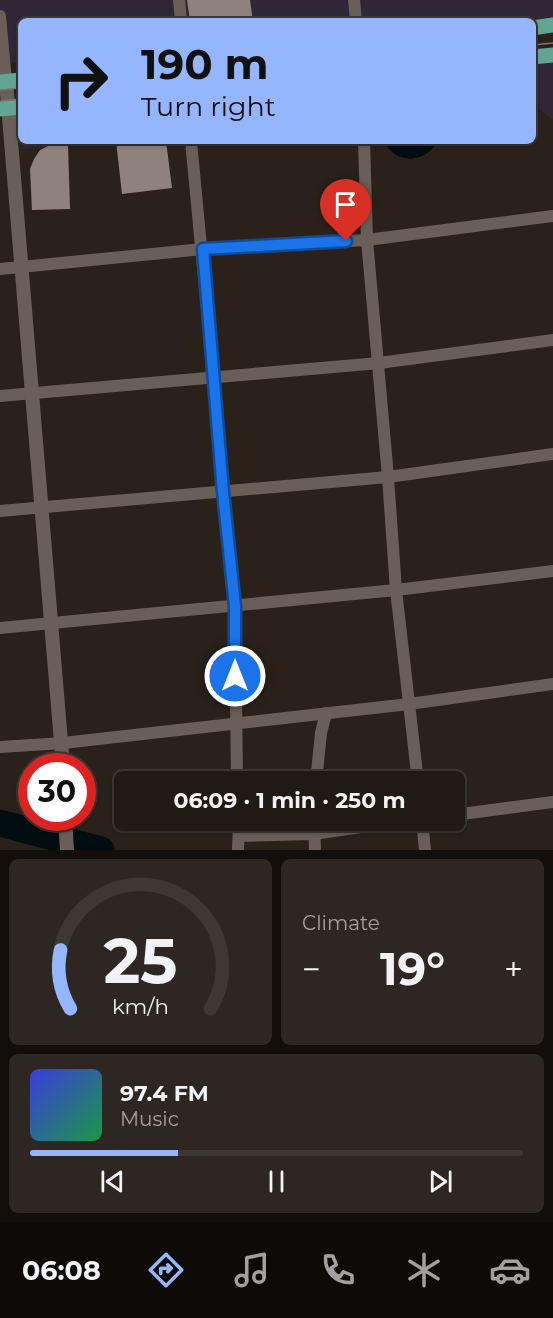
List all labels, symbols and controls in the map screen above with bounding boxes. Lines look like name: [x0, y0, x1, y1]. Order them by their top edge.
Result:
text: 190 m: [141, 38, 269, 90]
icon: right: [42, 42, 120, 120]
text: Turn right: [141, 90, 276, 123]
pin: [320, 179, 371, 241]
icon: arrive: [329, 188, 362, 221]
position arrow: [203, 644, 267, 708]
speed limit sign: 30: [18, 753, 96, 831]
text: 06:09 · 1 min · 250 m: [174, 787, 405, 814]
text: Climate: [302, 911, 380, 935]
text: 25: [104, 923, 177, 999]
text: 19°: [380, 941, 445, 996]
text: −: [302, 949, 321, 989]
text: +: [504, 949, 523, 989]
text: km/h: [112, 993, 169, 1019]
text: 97.4 FM: [120, 1080, 209, 1107]
text: Music: [120, 1107, 179, 1131]
icon: previous: [96, 1165, 129, 1198]
icon: pause: [260, 1165, 293, 1198]
icon: next: [424, 1165, 457, 1198]
icon: directions: [145, 1249, 187, 1291]
icon: music: [231, 1249, 273, 1291]
icon: phone: [317, 1249, 359, 1291]
icon: climate: [403, 1249, 445, 1291]
icon: car: [489, 1249, 531, 1291]
text: 06:08: [22, 1254, 101, 1287]

